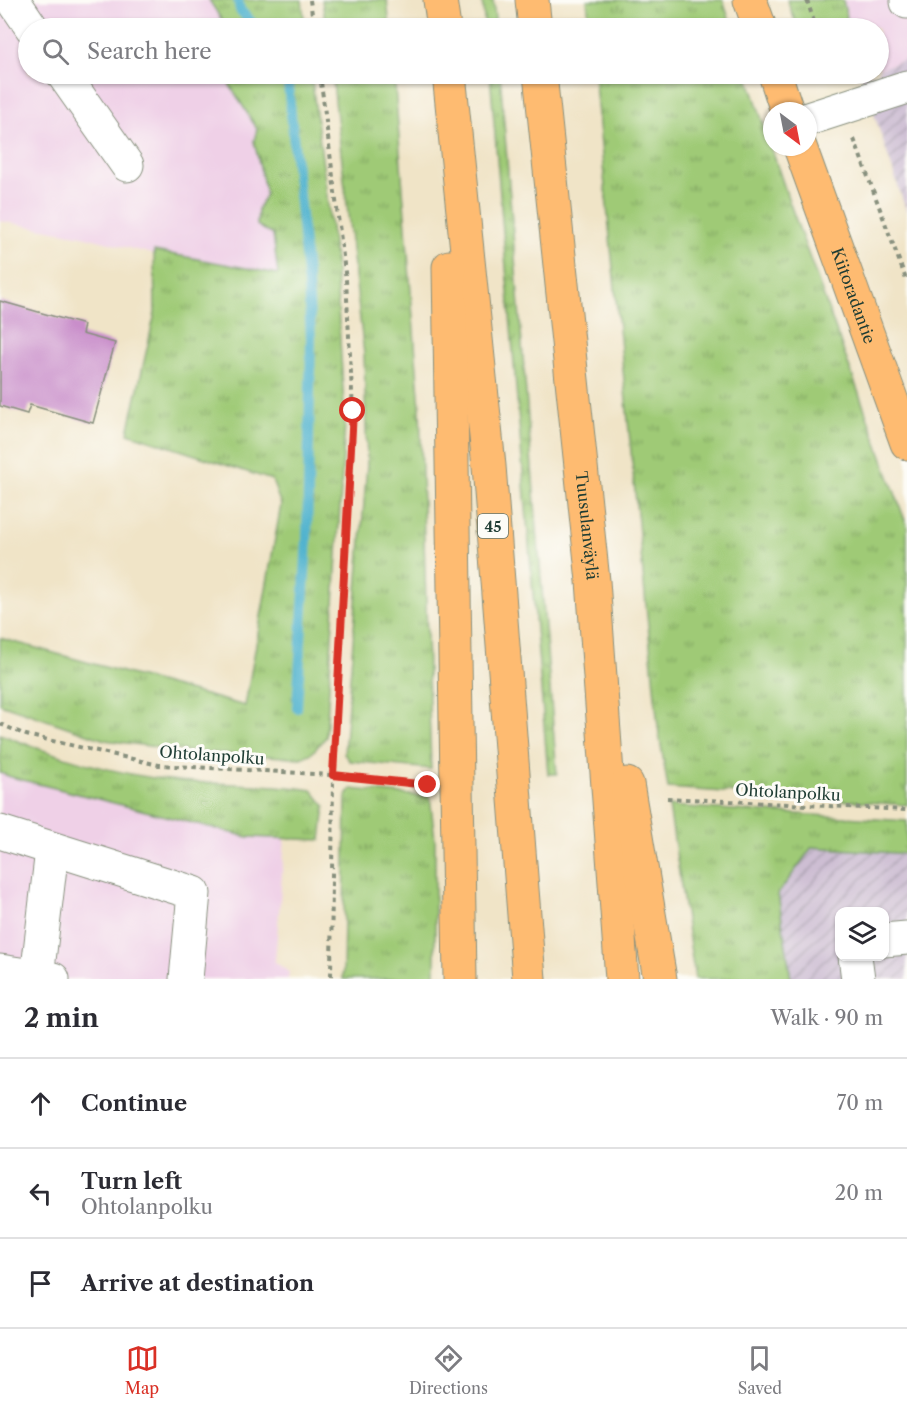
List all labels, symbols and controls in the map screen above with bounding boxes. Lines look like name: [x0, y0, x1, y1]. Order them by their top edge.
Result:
search box: [18, 18, 889, 84]
icon: search: [39, 35, 72, 68]
text: Search here: [87, 38, 212, 65]
north arrow: [763, 102, 817, 156]
street label: Kiitoradantie: [827, 245, 880, 346]
route start: [339, 397, 365, 423]
street label: Tuusulanväylä: [572, 470, 603, 581]
road number: 45: [478, 514, 508, 538]
street label: Ohtolanpolku: [159, 741, 265, 769]
route end: [414, 771, 440, 797]
street label: Ohtolanpolku: [735, 779, 841, 805]
map controls: [835, 907, 889, 961]
button: layers: [835, 907, 889, 961]
text: 2 min: [24, 1002, 99, 1034]
text: Walk · 90 m: [771, 1006, 883, 1030]
icon: ahead: [24, 1087, 57, 1120]
text: Continue: [81, 1090, 187, 1117]
text: 70 m: [837, 1091, 883, 1115]
text: Turn left: [81, 1168, 182, 1195]
icon: left: [24, 1177, 57, 1210]
text: 20 m: [835, 1181, 883, 1205]
text: Ohtolanpolku: [81, 1195, 213, 1219]
icon: arrive: [24, 1267, 57, 1300]
text: Arrive at destination: [81, 1270, 314, 1297]
tab: Map: [125, 1342, 159, 1398]
tab: Directions: [409, 1342, 488, 1398]
tab: Saved: [738, 1342, 782, 1398]

